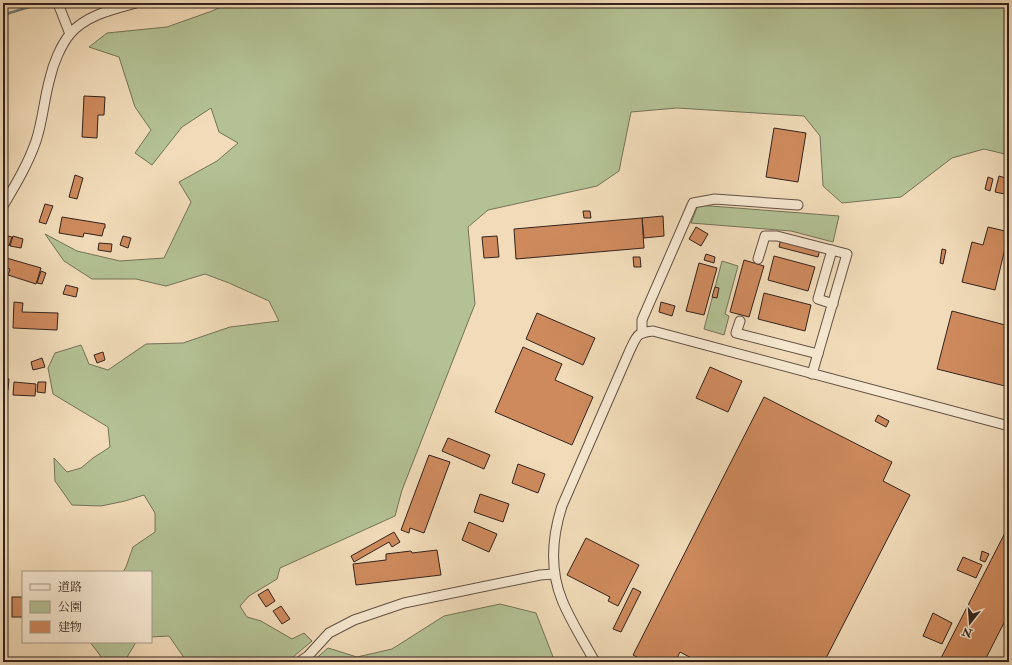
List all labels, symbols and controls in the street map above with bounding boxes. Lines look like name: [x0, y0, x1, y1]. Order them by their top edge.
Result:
legend: [22, 571, 152, 643]
text: 道路: [58, 580, 82, 595]
text: 公園: [58, 600, 82, 615]
north arrow: [950, 603, 990, 643]
text: 建物: [58, 620, 82, 635]
text: N: [960, 624, 975, 640]

